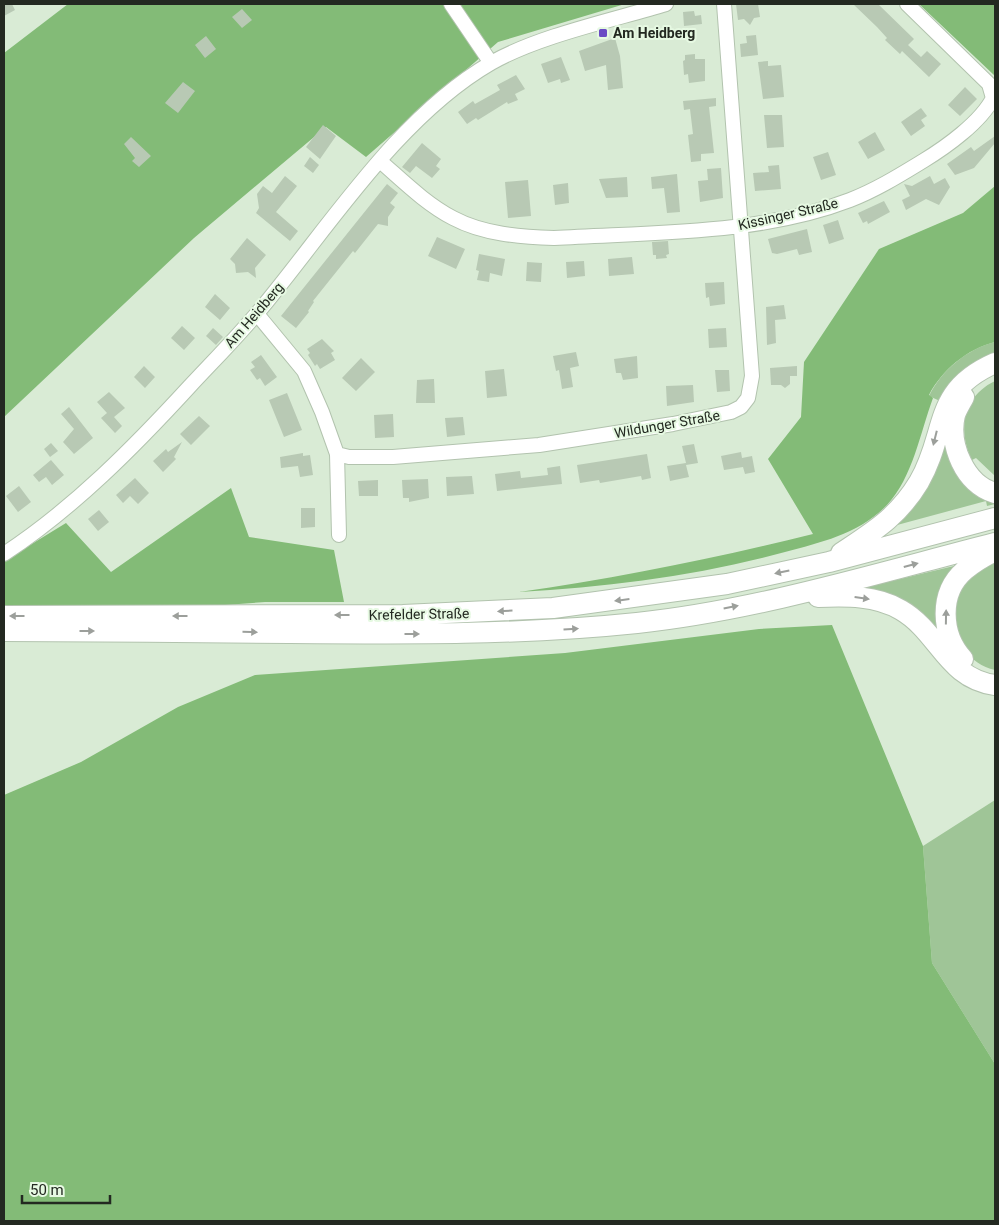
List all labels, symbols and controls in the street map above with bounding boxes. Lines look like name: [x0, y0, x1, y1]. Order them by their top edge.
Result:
place label: Am Heidberg: [613, 25, 695, 41]
marker: Am Heidberg: [597, 27, 609, 39]
street label: Kissinger Straße: [736, 195, 840, 233]
street label: Am Heidberg: [221, 279, 287, 351]
street label: Wildunger Straße: [613, 407, 721, 441]
one-way arrow: [931, 430, 939, 445]
one-way arrow: [903, 561, 918, 569]
one-way arrow: [774, 568, 789, 576]
one-way arrow: [855, 594, 871, 602]
one-way arrow: [613, 596, 629, 604]
one-way arrow: [724, 603, 739, 611]
street label: Krefelder Straße: [369, 605, 469, 623]
one-way arrow: [496, 607, 512, 615]
one-way arrow: [942, 609, 950, 625]
one-way arrow: [334, 611, 350, 619]
one-way arrow: [9, 612, 25, 620]
one-way arrow: [172, 612, 188, 620]
one-way arrow: [563, 624, 579, 632]
one-way arrow: [80, 627, 96, 635]
one-way arrow: [242, 628, 258, 636]
one-way arrow: [405, 630, 421, 638]
scale bar: [22, 1172, 110, 1204]
text: 50 m: [30, 1181, 64, 1199]

